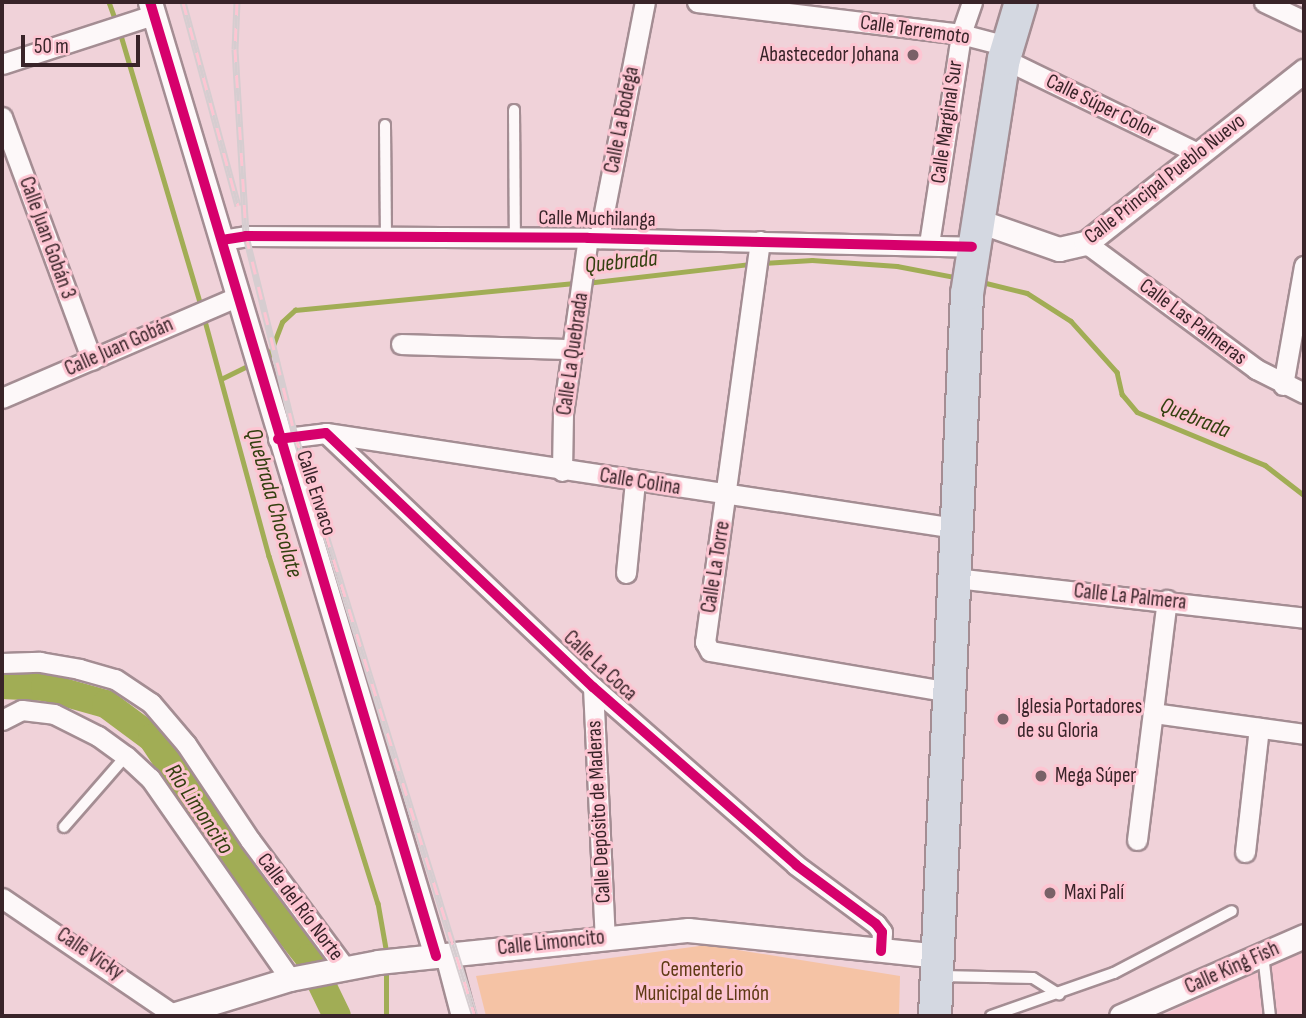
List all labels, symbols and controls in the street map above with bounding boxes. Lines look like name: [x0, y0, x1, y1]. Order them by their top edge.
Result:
street label: Calle Terremoto: [859, 10, 971, 50]
scale bar: [24, 21, 144, 65]
text: 50 m: [34, 34, 69, 59]
place label: Abastecedor Johana: [760, 42, 899, 68]
marker: Abastecedor Johana: [905, 47, 921, 63]
street label: Calle Marginal Sur: [926, 59, 968, 185]
street label: Calle La Bodega: [599, 65, 645, 175]
street label: Calle Súper Color: [1042, 69, 1160, 143]
street label: Calle Principal Pueblo Nuevo: [1080, 108, 1250, 250]
street label: Calle Juan Gobán 3: [13, 173, 81, 303]
street label: Calle Muchilanga: [538, 205, 656, 233]
water label: Quebrada: [583, 244, 659, 280]
street label: Calle Las Palmeras: [1134, 273, 1252, 371]
street label: Calle La Quebrada: [552, 291, 594, 417]
street label: Calle Juan Gobán: [61, 312, 177, 382]
water label: Quebrada: [1156, 392, 1234, 444]
water label: Quebrada Chocolate: [240, 425, 308, 581]
street label: Calle Envaco: [290, 447, 342, 539]
street label: Calle Colina: [598, 463, 682, 501]
street label: Calle La Torre: [696, 519, 736, 615]
street label: Calle La Palmera: [1073, 579, 1187, 615]
street label: Calle La Coca: [558, 626, 642, 706]
place label: Iglesia Portadores de su Gloria: [1017, 694, 1142, 744]
marker: Iglesia Portadores de su Gloria: [995, 711, 1011, 727]
street label: Calle Depósito de Maderas: [582, 720, 616, 904]
water label: Río Limoncito: [159, 759, 239, 859]
place label: Mega Súper: [1055, 763, 1136, 789]
marker: Mega Súper: [1033, 768, 1049, 784]
street label: Calle del Río Norte: [251, 848, 349, 966]
place label: Maxi Palí: [1064, 880, 1124, 906]
marker: Maxi Palí: [1042, 885, 1058, 901]
street label: Calle Vicky: [52, 922, 128, 986]
street label: Calle Limoncito: [496, 925, 606, 961]
street label: Calle King Fish: [1181, 936, 1283, 1000]
park label: Cementerio Municipal de Limón: [635, 957, 769, 1007]

